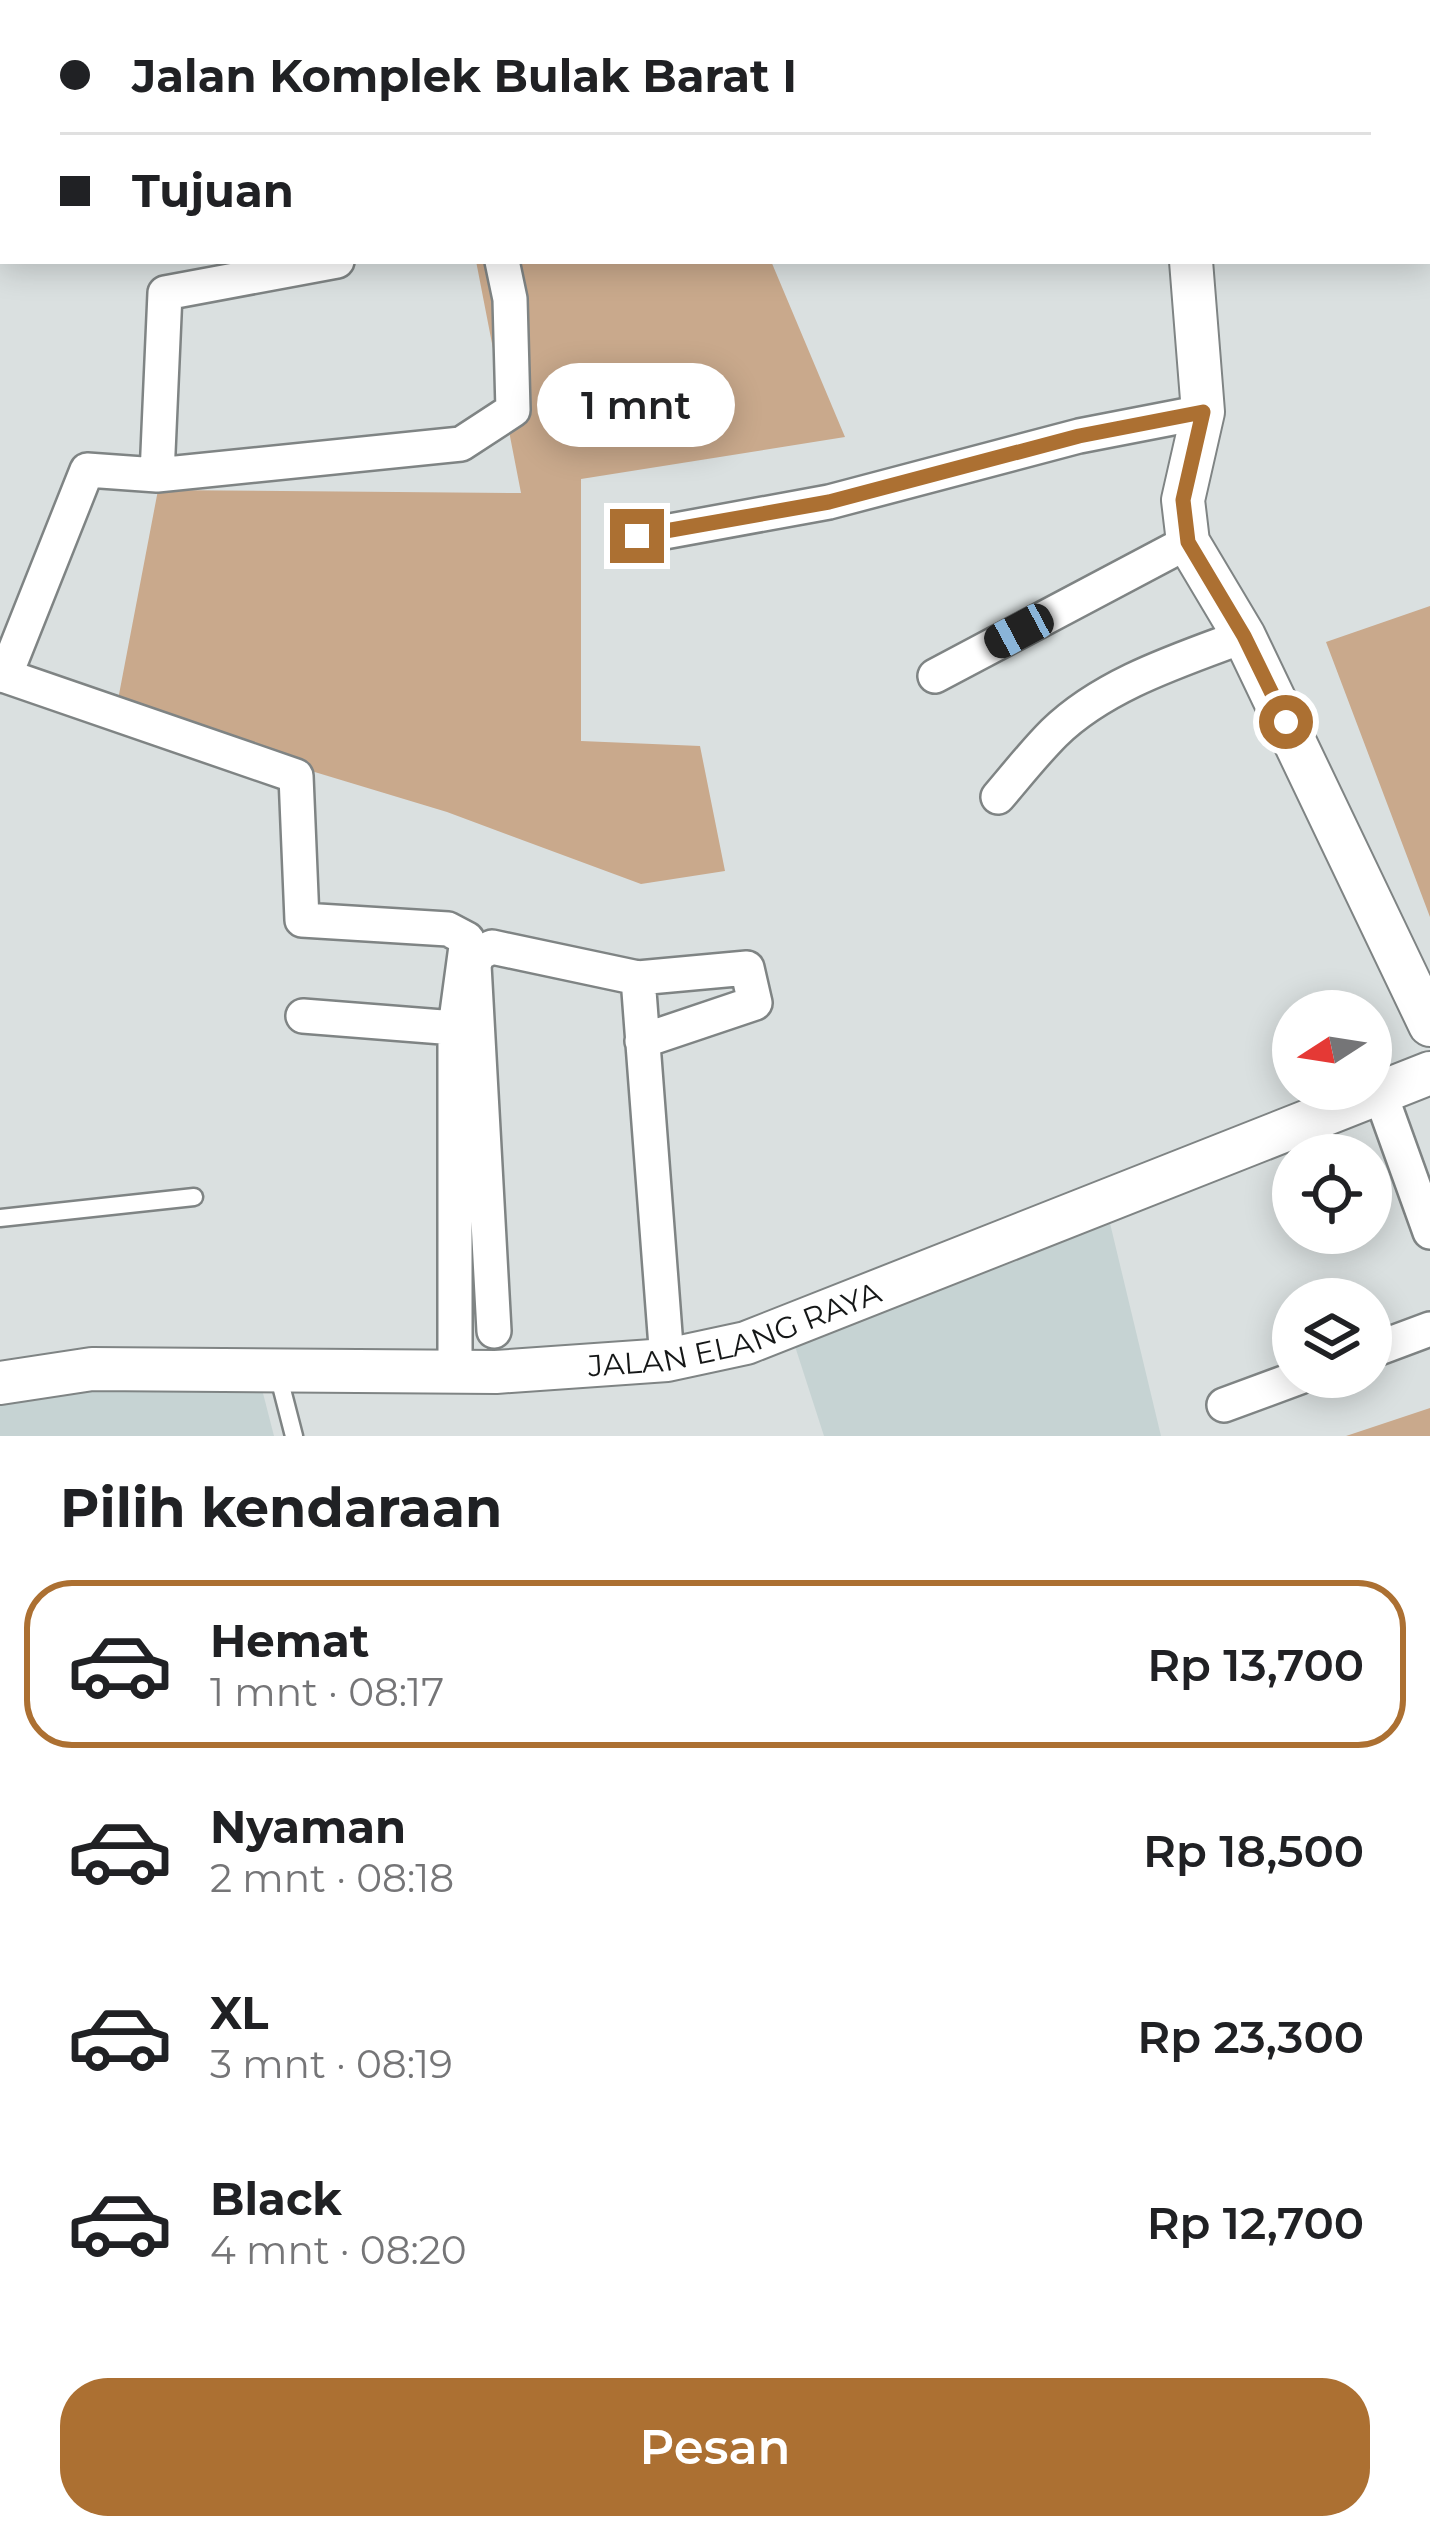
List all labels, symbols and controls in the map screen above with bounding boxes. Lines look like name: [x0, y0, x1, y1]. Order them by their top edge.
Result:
text: Jalan Komplek Bulak Barat I: [132, 48, 797, 103]
text: Tujuan: [132, 163, 294, 218]
callout: 1 mnt: [538, 362, 736, 446]
text: 1 mnt: [581, 381, 691, 429]
route end: [610, 509, 664, 563]
car: [979, 598, 1059, 664]
route start: [1259, 695, 1313, 749]
north arrow: [1272, 990, 1392, 1110]
map controls: [1272, 990, 1392, 1398]
button: locate: [1272, 1134, 1392, 1254]
street label: JALAN ELANG RAYA: [586, 1273, 887, 1384]
button: layers: [1272, 1278, 1392, 1398]
text: Pilih kendaraan: [60, 1475, 502, 1541]
icon: car: [66, 1610, 174, 1718]
text: Hemat: [210, 1613, 369, 1668]
text: Rp 13,700: [1147, 1637, 1364, 1692]
text: 1 mnt · 08:17: [210, 1668, 444, 1716]
icon: car: [66, 1796, 174, 1904]
text: Nyaman: [210, 1799, 406, 1854]
text: Rp 18,500: [1143, 1823, 1364, 1878]
text: 2 mnt · 08:18: [210, 1854, 454, 1902]
icon: car: [66, 1982, 174, 2090]
text: XL: [210, 1985, 268, 2040]
text: Rp 23,300: [1137, 2009, 1364, 2064]
text: 3 mnt · 08:19: [210, 2040, 453, 2088]
icon: car: [66, 2168, 174, 2276]
text: Black: [210, 2171, 342, 2226]
text: Rp 12,700: [1147, 2195, 1364, 2250]
text: 4 mnt · 08:20: [210, 2226, 467, 2274]
button: Pesan: [60, 2378, 1370, 2516]

